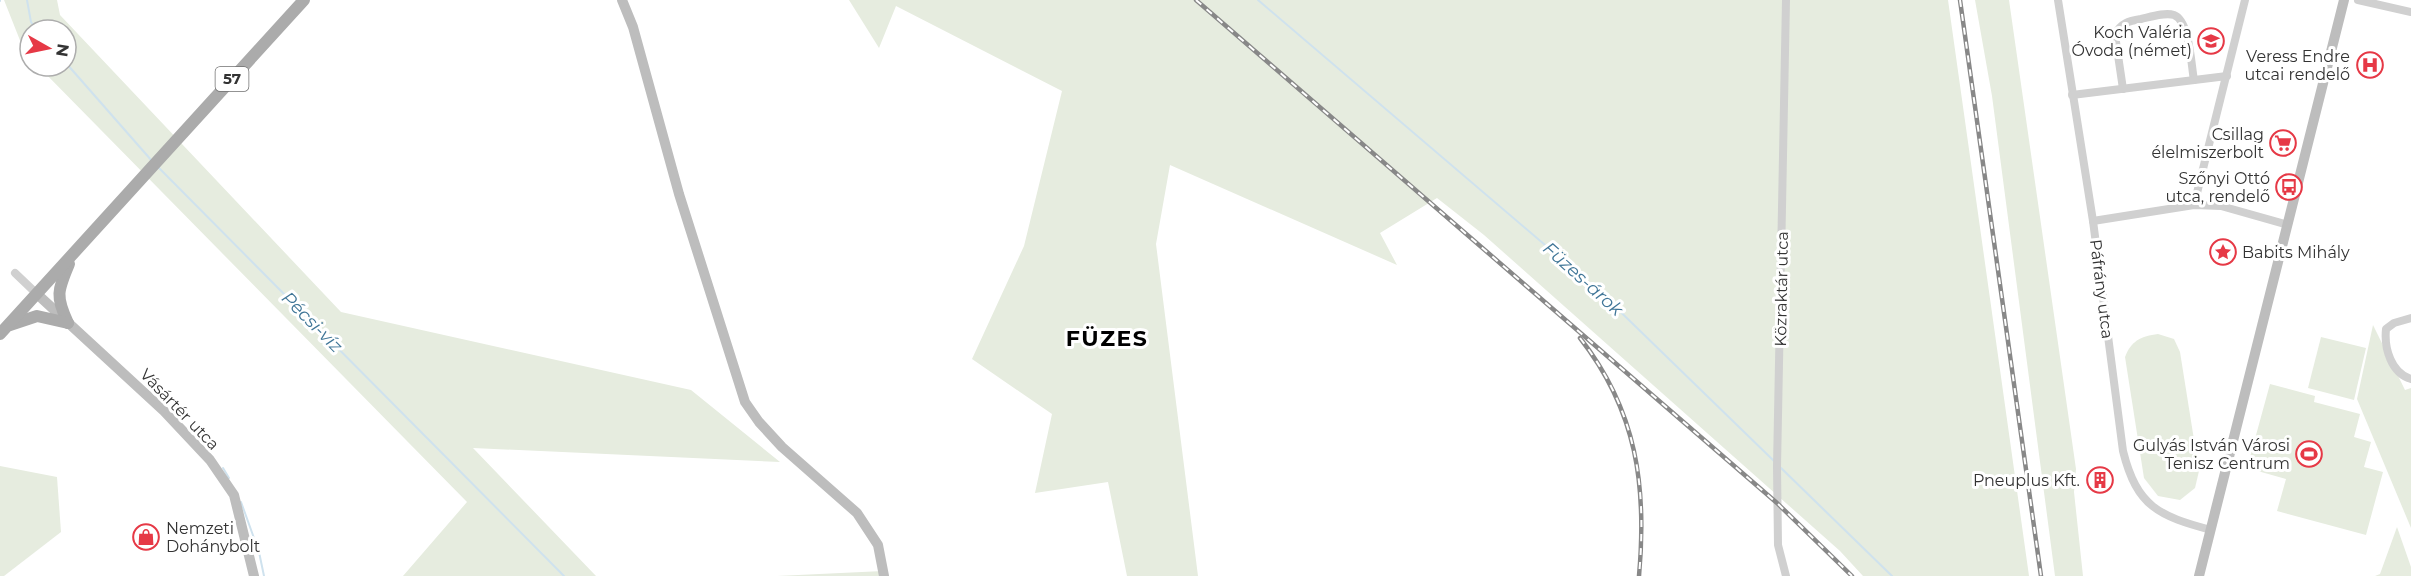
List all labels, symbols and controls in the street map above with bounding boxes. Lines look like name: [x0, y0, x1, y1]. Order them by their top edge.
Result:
north arrow: [18, 18, 78, 78]
place label: Koch Valéria Óvoda (német): [2071, 23, 2192, 60]
school or university icon: Koch Valéria Óvoda (német): [2196, 26, 2226, 56]
text: N: [52, 42, 73, 58]
place label: Veress Endre utcai rendelő: [2245, 47, 2350, 84]
hospital icon: Veress Endre utcai rendelő: [2355, 50, 2385, 80]
road number: 57: [216, 67, 248, 91]
place label: Csillag élelmiszerbolt: [2151, 125, 2264, 162]
supermarket icon: Csillag élelmiszerbolt: [2268, 128, 2298, 158]
place label: Szőnyi Ottó utca, rendelő: [2165, 169, 2270, 206]
bus stop icon: Szőnyi Ottó utca, rendelő: [2274, 172, 2304, 202]
street label: Közraktár utca: [1771, 231, 1792, 347]
water label: Füzes-árok: [1538, 237, 1629, 322]
place icon: Babits Mihály: [2208, 237, 2238, 267]
street label: Páfrány utca: [2086, 238, 2117, 340]
place label: Babits Mihály: [2242, 243, 2350, 262]
water label: Pécsi-víz: [277, 287, 348, 358]
district label: FÜZES: [1066, 325, 1148, 352]
street label: Vásártér utca: [136, 365, 223, 454]
place label: Gulyás István Városi Tenisz Centrum: [2133, 436, 2290, 473]
sports icon: Gulyás István Városi Tenisz Centrum: [2294, 439, 2324, 469]
building icon: Pneuplus Kft.: [2085, 465, 2115, 495]
place label: Pneuplus Kft.: [1973, 471, 2080, 490]
place label: Nemzeti Dohánybolt: [166, 519, 261, 556]
shop icon: Nemzeti Dohánybolt: [131, 522, 161, 552]

